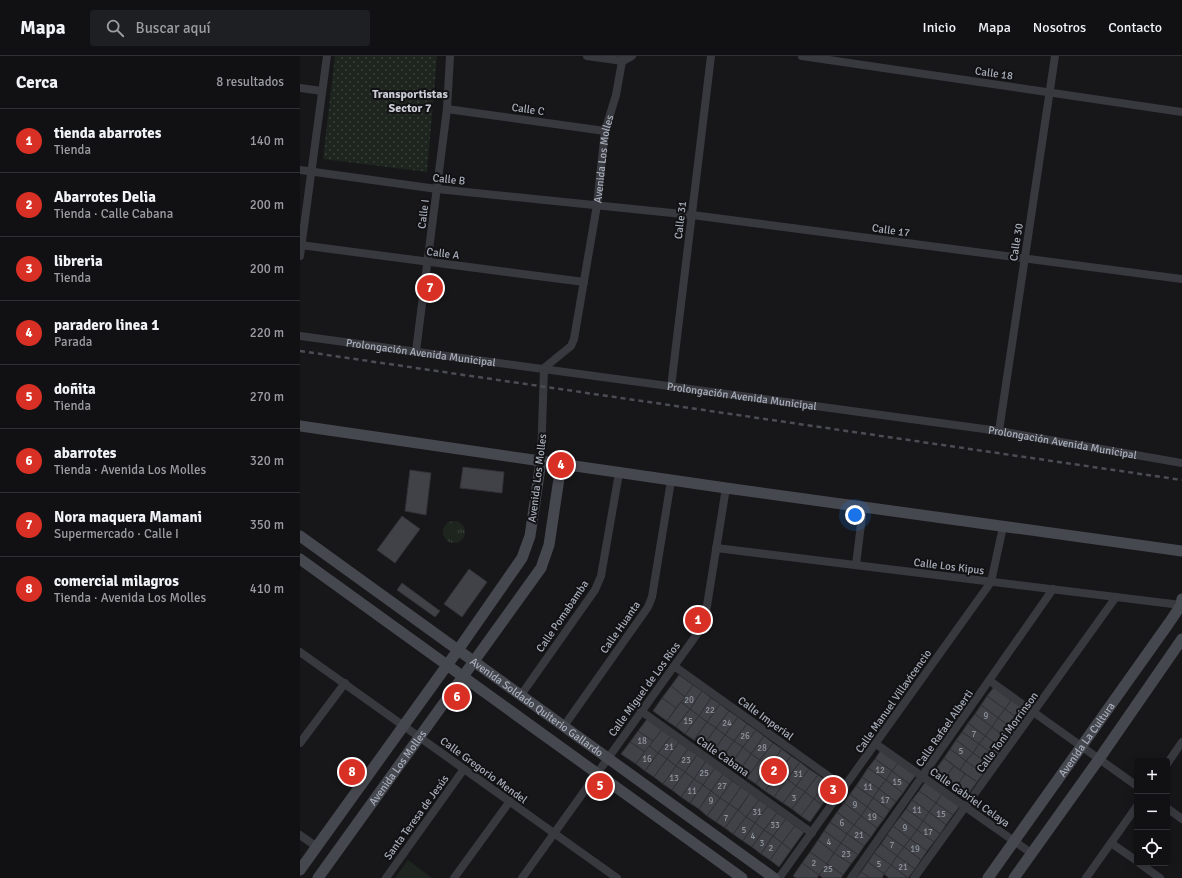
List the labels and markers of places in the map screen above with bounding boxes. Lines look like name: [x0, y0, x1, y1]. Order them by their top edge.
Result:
pin: 7: [417, 273, 443, 303]
pin: 4: [548, 450, 574, 480]
pin: 1: [685, 605, 711, 635]
pin: 6: [444, 682, 470, 712]
pin: 2: [761, 756, 787, 786]
pin: 8: [339, 757, 365, 787]
pin: 5: [587, 771, 613, 801]
pin: 3: [820, 775, 846, 805]

